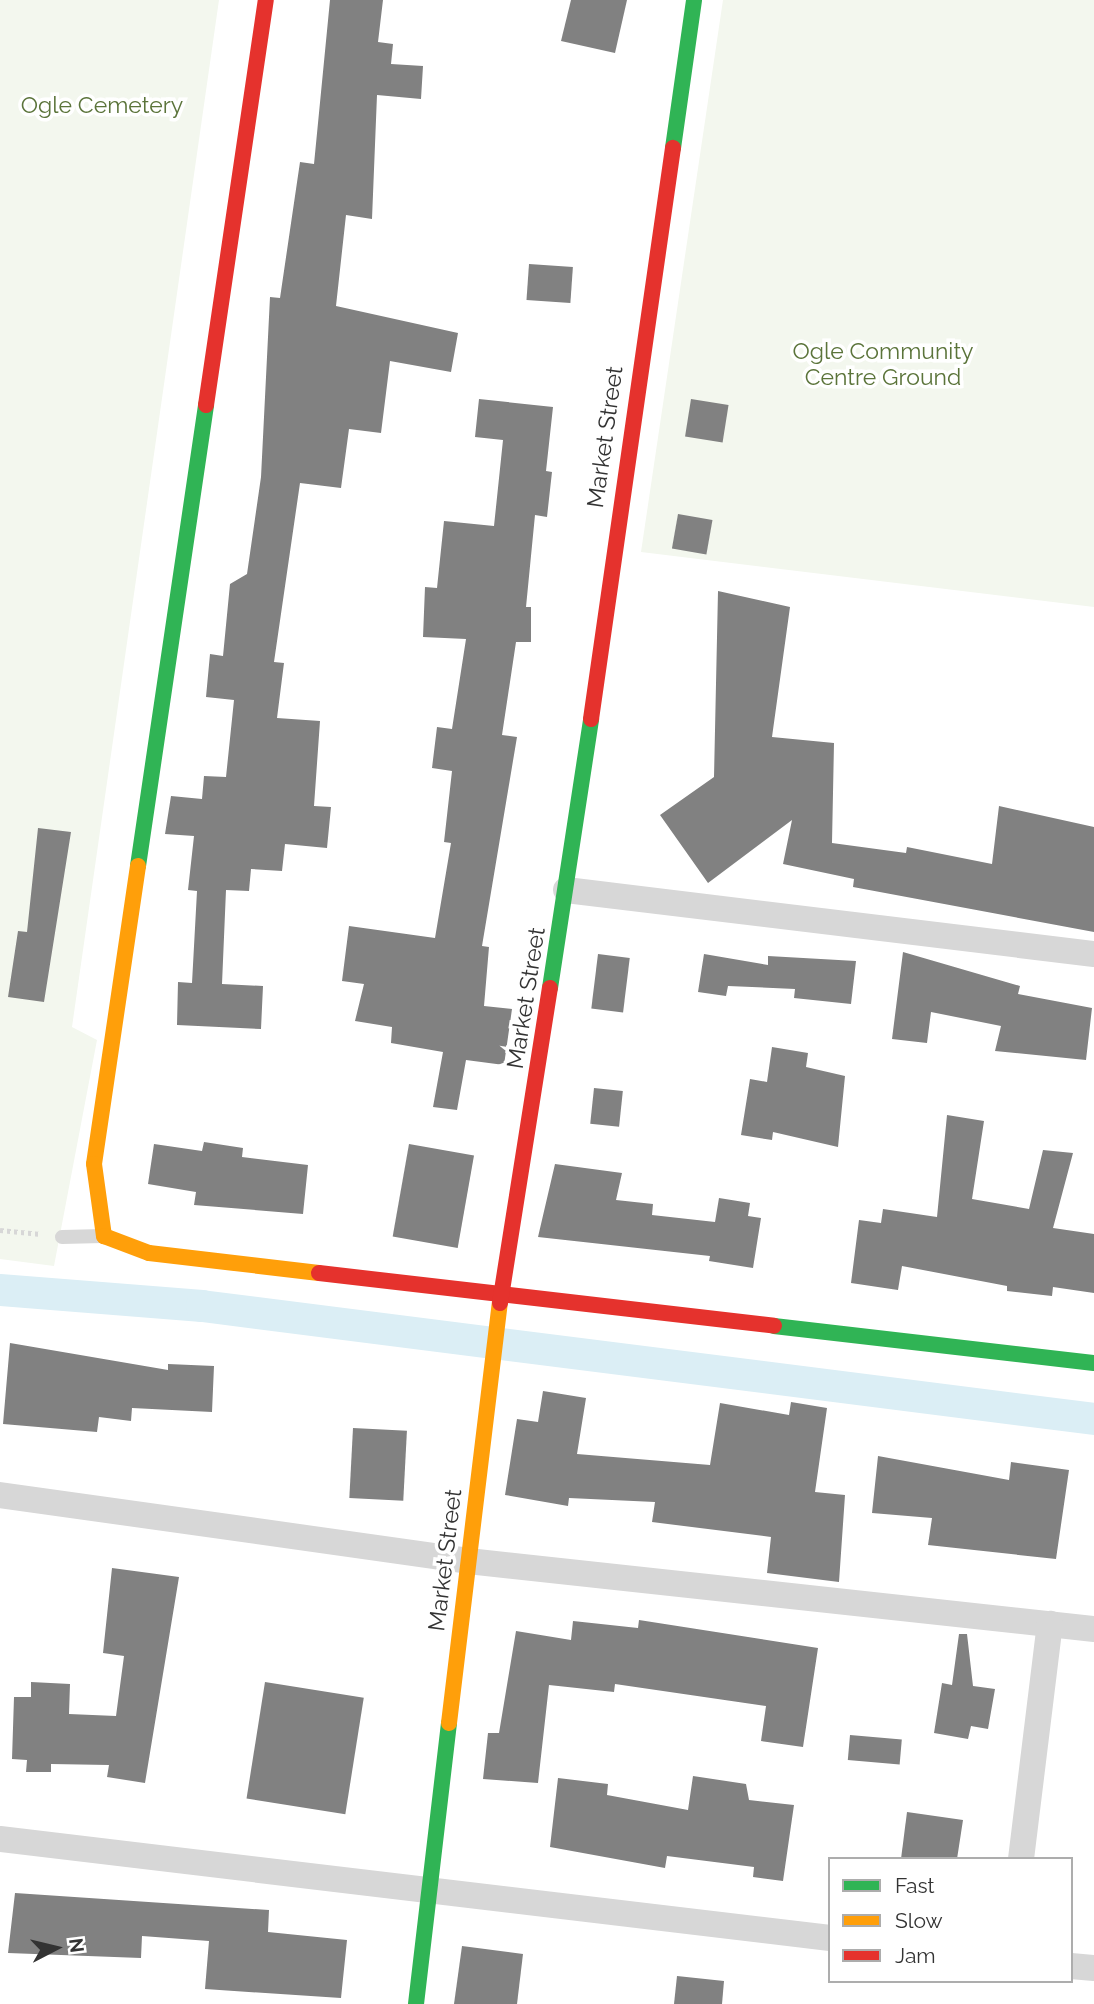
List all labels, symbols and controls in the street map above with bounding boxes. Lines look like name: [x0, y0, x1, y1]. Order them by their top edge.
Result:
park label: Ogle Cemetery: [21, 91, 183, 119]
park label: Ogle Community Centre Ground: [792, 337, 974, 391]
street label: Market Street: [581, 364, 629, 510]
street label: Market Street: [501, 925, 551, 1071]
street label: Market Street: [423, 1487, 467, 1633]
legend: [828, 1857, 1073, 1983]
text: Fast: [895, 1873, 935, 1898]
text: Slow: [895, 1908, 943, 1933]
north arrow: [21, 1913, 91, 1983]
text: N: [65, 1937, 89, 1954]
text: Jam: [895, 1943, 936, 1968]

